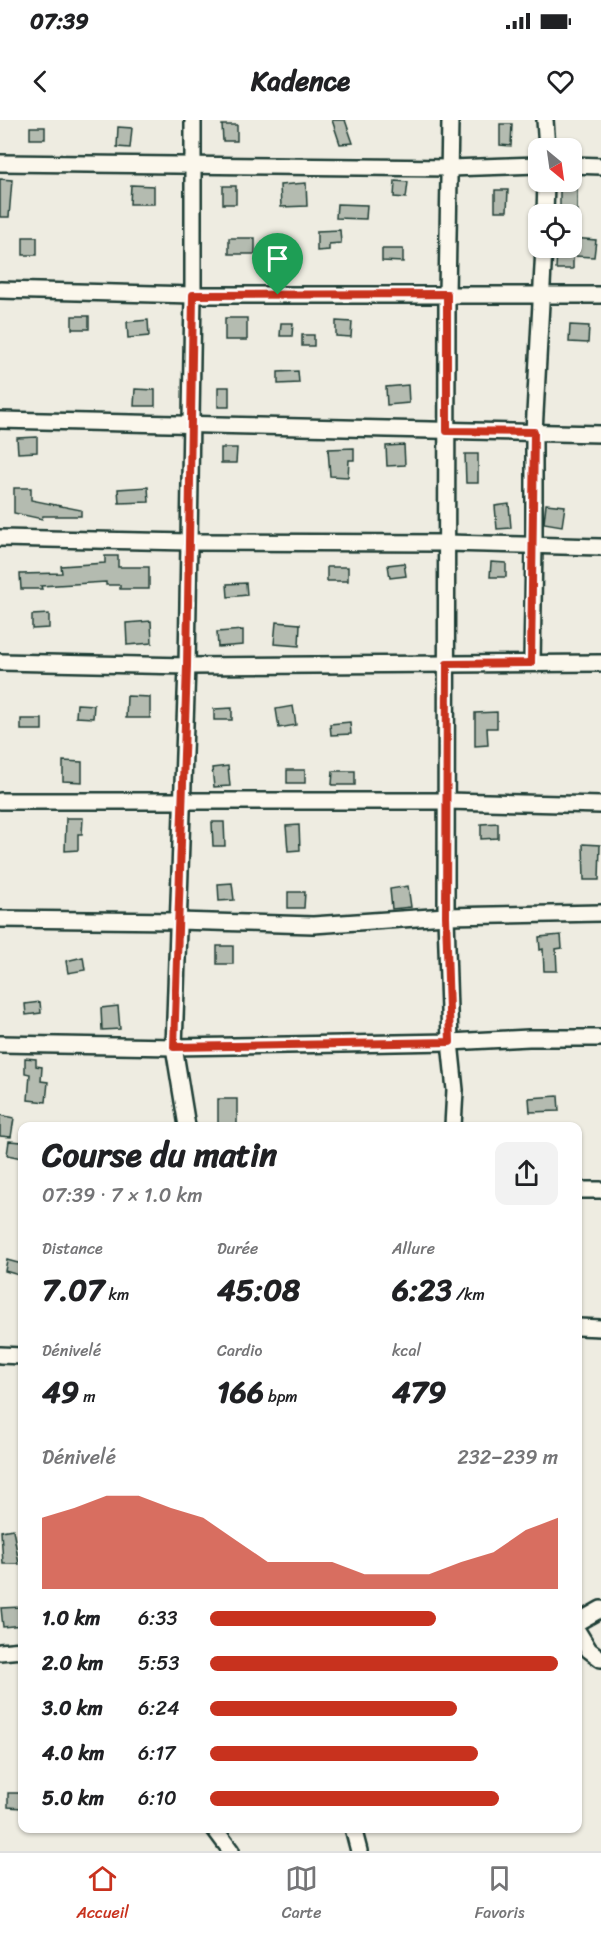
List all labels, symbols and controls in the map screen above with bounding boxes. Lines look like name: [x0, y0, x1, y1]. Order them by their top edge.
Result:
text: 07:39: [30, 2, 89, 41]
text: Kadence: [251, 57, 350, 105]
icon: back: [24, 65, 57, 98]
icon: heart: [544, 65, 577, 98]
north arrow: [528, 138, 582, 192]
map controls: [528, 138, 582, 258]
button: locate: [528, 204, 582, 258]
pin: [252, 233, 303, 295]
icon: arrive: [261, 242, 294, 275]
text: Course du matin: [42, 1126, 277, 1184]
button: share: [495, 1142, 558, 1205]
text: 07:39 · 7 × 1.0 km: [42, 1178, 203, 1213]
text: Distance: [42, 1234, 103, 1263]
text: Durée: [217, 1234, 258, 1263]
text: Allure: [392, 1234, 435, 1263]
text: 7.07: [42, 1263, 104, 1317]
text: 45:08: [217, 1263, 300, 1317]
text: 6:23: [392, 1263, 452, 1317]
text: km: [104, 1280, 129, 1309]
text: /km: [452, 1280, 485, 1309]
text: Dénivelé: [42, 1336, 101, 1365]
text: Cardio: [217, 1336, 262, 1365]
text: kcal: [392, 1336, 421, 1365]
text: 49: [42, 1365, 79, 1419]
text: 166: [217, 1365, 264, 1419]
text: 479: [392, 1365, 446, 1419]
text: m: [79, 1382, 96, 1411]
text: bpm: [264, 1382, 298, 1411]
text: Dénivelé: [42, 1440, 116, 1475]
text: 232–239 m: [457, 1440, 558, 1475]
text: 1.0 km: [42, 1601, 100, 1636]
text: 6:33: [138, 1601, 177, 1636]
text: 2.0 km: [42, 1646, 103, 1681]
text: 5:53: [138, 1646, 179, 1681]
text: 3.0 km: [42, 1691, 103, 1726]
text: 6:24: [138, 1691, 179, 1726]
text: 4.0 km: [42, 1736, 104, 1771]
text: 6:17: [138, 1736, 175, 1771]
text: 5.0 km: [42, 1781, 104, 1816]
text: 6:10: [138, 1781, 177, 1816]
tab: Accueil: [77, 1862, 129, 1927]
tab: Carte: [282, 1862, 322, 1927]
tab: Favoris: [475, 1862, 524, 1927]

